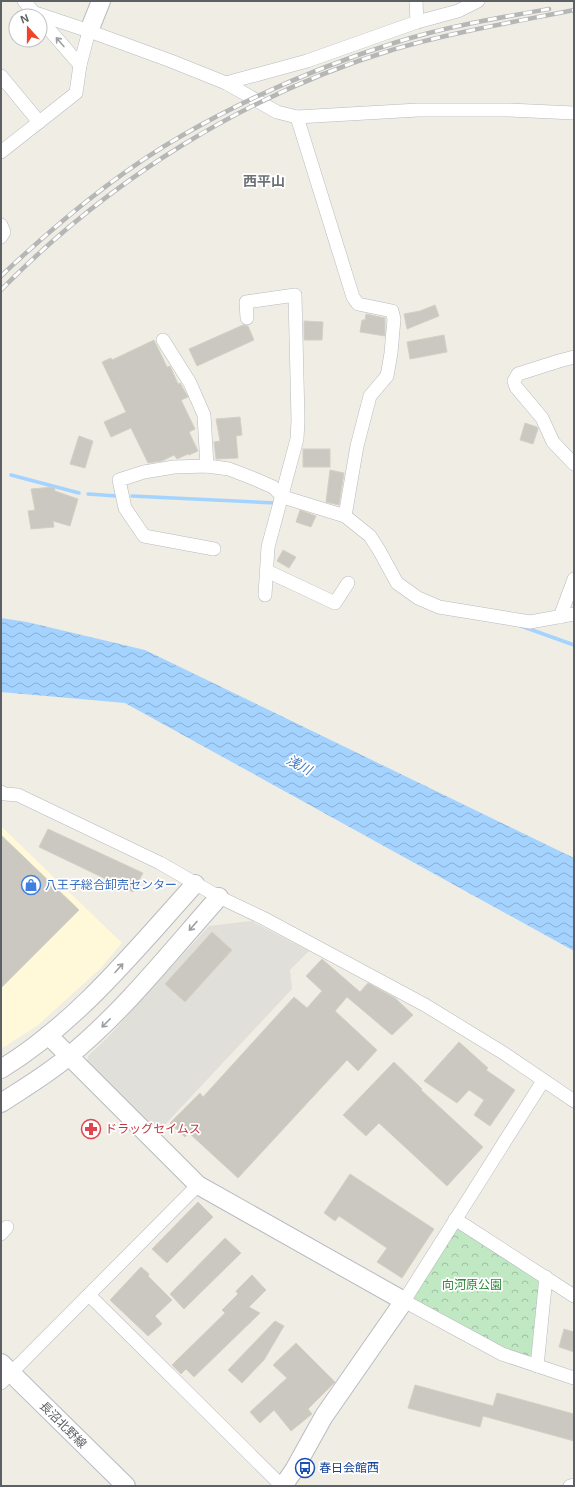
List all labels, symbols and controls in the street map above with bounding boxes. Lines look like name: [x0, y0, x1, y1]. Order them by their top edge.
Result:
north arrow: [8, 8, 48, 48]
text: N: [19, 12, 30, 26]
one-way arrow: [55, 36, 64, 47]
district label: 西平山: [243, 173, 285, 189]
water label: 浅川: [284, 752, 316, 779]
shop icon: 八王子総合卸売センター: [20, 874, 42, 896]
place label: 八王子総合卸売センター: [45, 878, 177, 892]
one-way arrow: [188, 921, 198, 931]
one-way arrow: [115, 963, 124, 973]
one-way arrow: [101, 1018, 111, 1027]
pharmacy icon: ドラッグセイムス: [80, 1118, 102, 1140]
place label: ドラッグセイムス: [105, 1122, 201, 1136]
park label: 向河原公園: [442, 1278, 502, 1292]
street label: 長沼北野線: [37, 1399, 89, 1451]
bus stop icon: 春日会館西: [294, 1457, 316, 1479]
place label: 春日会館西: [319, 1461, 379, 1475]

